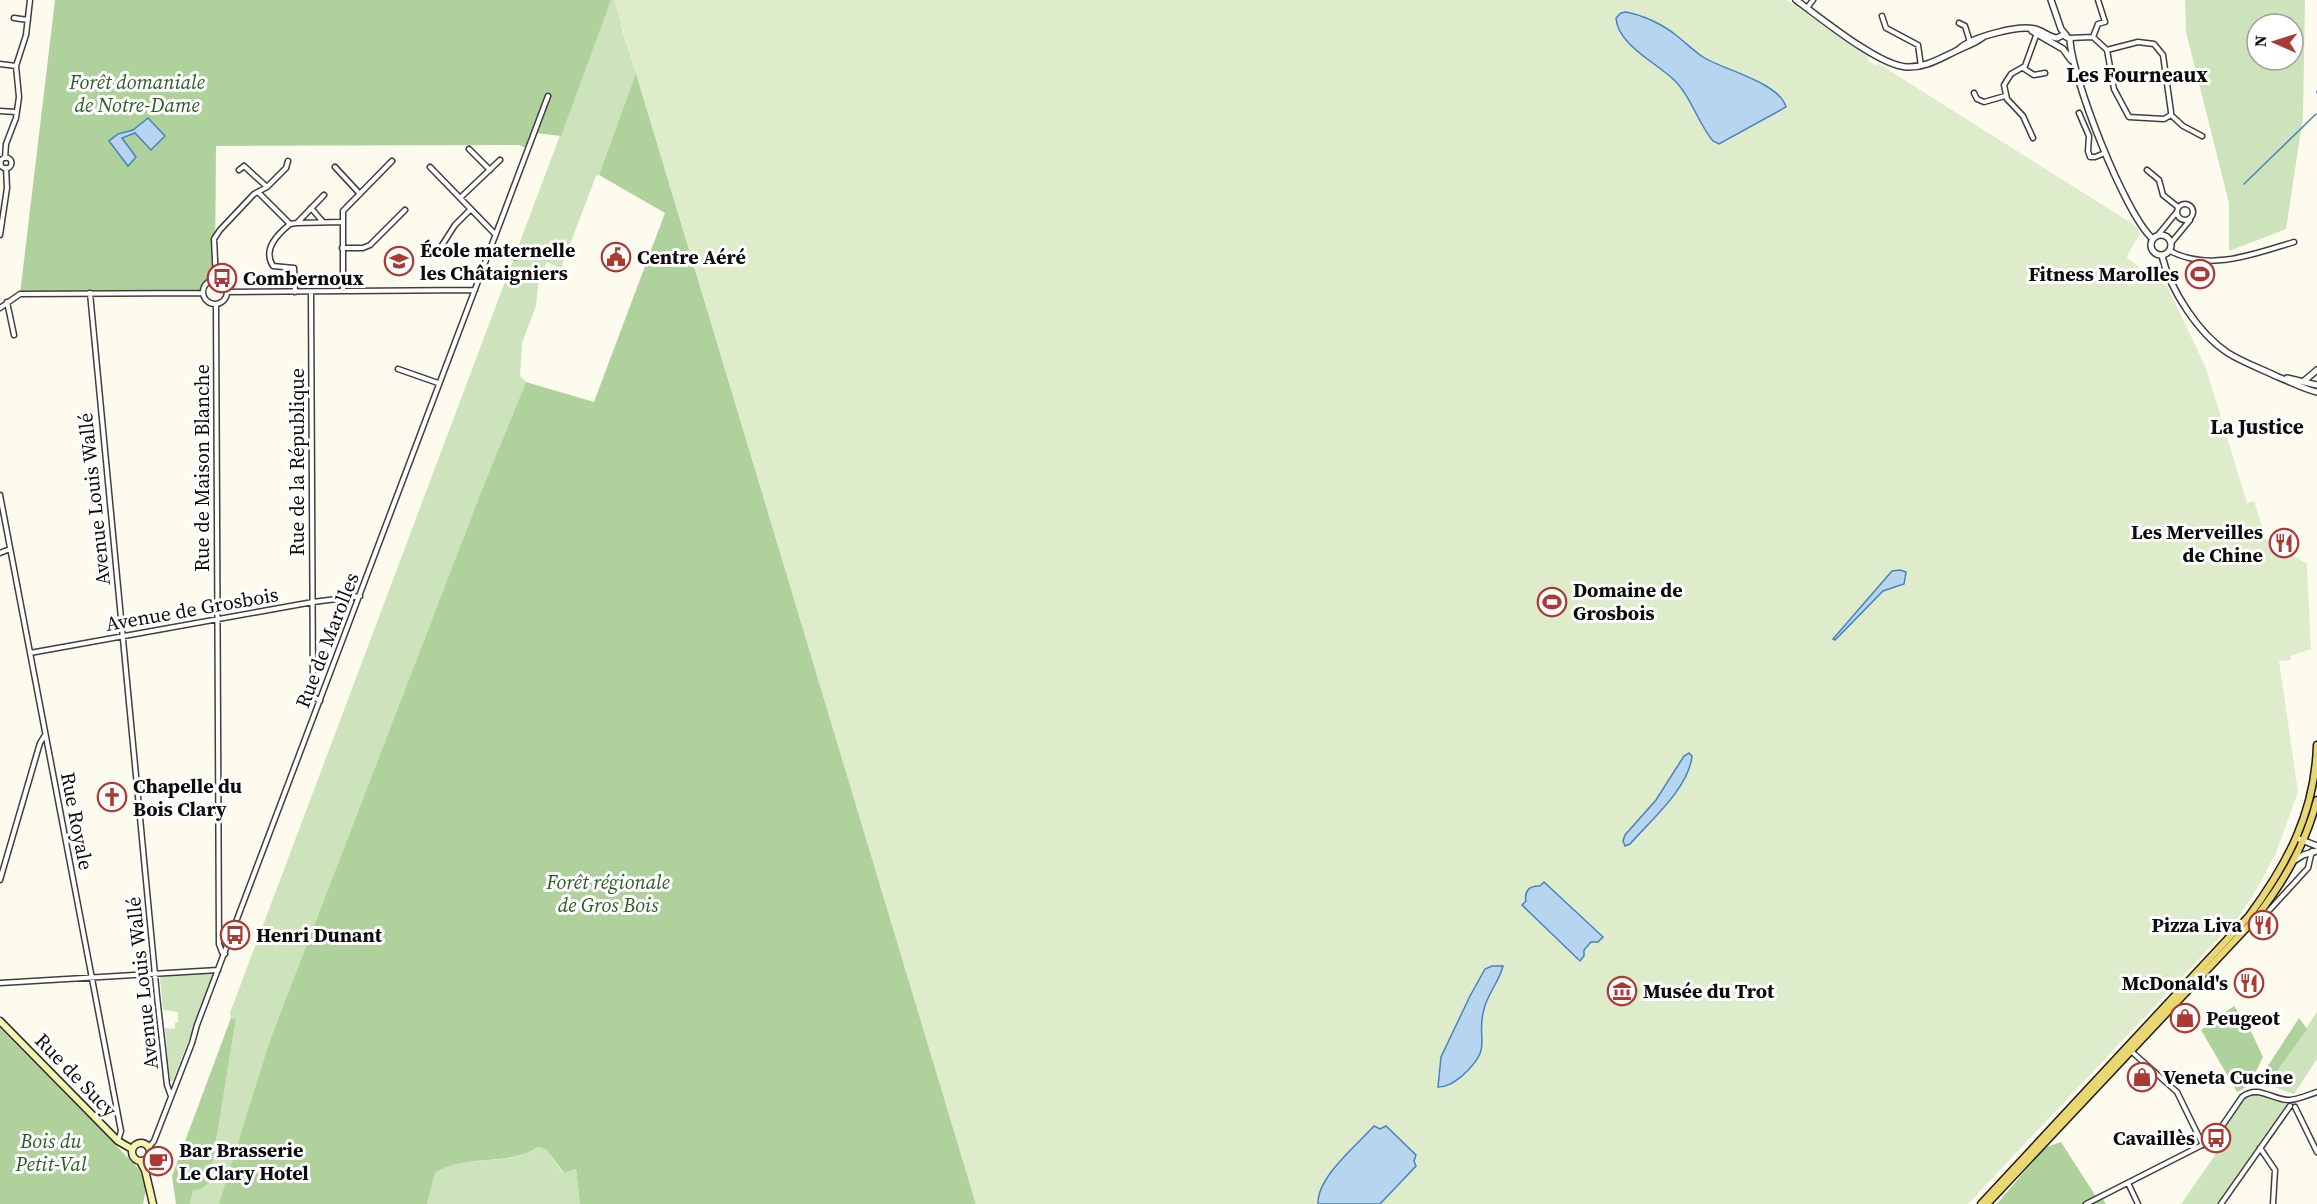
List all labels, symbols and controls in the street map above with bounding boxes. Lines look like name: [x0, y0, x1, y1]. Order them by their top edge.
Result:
north arrow: [2245, 12, 2305, 72]
text: N: [2249, 34, 2271, 48]
district label: Les Fourneaux: [2066, 60, 2208, 89]
park label: Forêt domaniale de Notre-Dame: [68, 68, 205, 119]
place label: École maternelle les Châtaigniers: [420, 236, 575, 287]
public building icon: Centre Aéré: [600, 241, 632, 273]
place label: Centre Aéré: [637, 243, 746, 271]
school or university icon: École maternelle les Châtaigniers: [383, 245, 415, 277]
sports icon: Fitness Marolles: [2184, 258, 2216, 290]
place label: Fitness Marolles: [2028, 260, 2179, 288]
bus stop icon: Combernoux: [206, 262, 238, 294]
place label: Combernoux: [243, 264, 364, 292]
street label: Rue de Maison Blanche: [188, 364, 216, 572]
street label: Rue de la République: [283, 368, 311, 556]
street label: Avenue Louis Wallé: [71, 411, 117, 587]
district label: La Justice: [2210, 412, 2304, 441]
place label: Les Merveilles de Chine: [2131, 518, 2263, 569]
restaurant icon: Les Merveilles de Chine: [2268, 527, 2300, 559]
street label: Rue de Marolles: [288, 568, 366, 712]
place label: Domaine de Grosbois: [1573, 576, 1683, 627]
street label: Avenue de Grosbois: [103, 580, 281, 638]
sports icon: Domaine de Grosbois: [1536, 586, 1568, 618]
street label: Rue Royale: [54, 770, 100, 872]
place label: Chapelle du Bois Clary: [133, 772, 242, 823]
church icon: Chapelle du Bois Clary: [96, 781, 128, 813]
park label: Forêt régionale de Gros Bois: [545, 868, 670, 919]
street label: Avenue Louis Wallé: [119, 895, 165, 1071]
restaurant icon: Pizza Liva: [2247, 909, 2279, 941]
place label: Pizza Liva: [2152, 911, 2242, 939]
bus stop icon: Henri Dunant: [219, 919, 251, 951]
place label: Henri Dunant: [256, 921, 383, 949]
restaurant icon: McDonald's: [2233, 967, 2265, 999]
place label: McDonald's: [2122, 969, 2228, 997]
museum icon: Musée du Trot: [1606, 975, 1638, 1007]
place label: Musée du Trot: [1643, 977, 1775, 1005]
shop icon: Peugeot: [2169, 1002, 2201, 1034]
place label: Peugeot: [2206, 1004, 2281, 1032]
street label: Rue de Sucy: [29, 1027, 124, 1124]
shop icon: Veneta Cucine: [2126, 1061, 2158, 1093]
place label: Veneta Cucine: [2163, 1063, 2293, 1091]
bus stop icon: Cavaillès: [2200, 1122, 2232, 1154]
place label: Cavaillès: [2113, 1124, 2195, 1152]
park label: Bois du Petit-Val: [14, 1127, 87, 1178]
place label: Bar Brasserie Le Clary Hotel: [179, 1136, 309, 1187]
cafe icon: Bar Brasserie Le Clary Hotel: [142, 1145, 174, 1177]

